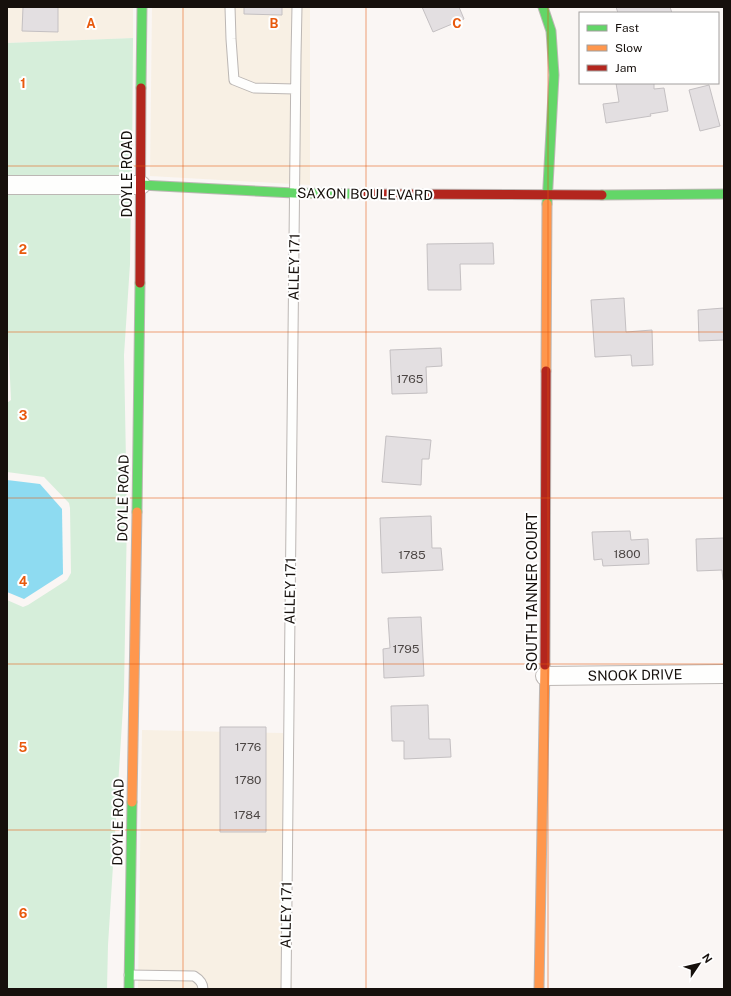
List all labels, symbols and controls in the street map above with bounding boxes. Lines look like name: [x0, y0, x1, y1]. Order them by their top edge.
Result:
legend: [579, 12, 719, 84]
text: A: [86, 16, 96, 31]
text: B: [270, 16, 279, 31]
text: C: [452, 16, 462, 31]
text: Fast: [615, 21, 640, 35]
text: Slow: [615, 41, 643, 55]
text: Jam: [615, 61, 637, 75]
text: 1: [20, 76, 26, 91]
street label: DOYLE ROAD: [119, 130, 135, 218]
street label: SAXON BOULEVARD: [297, 185, 433, 203]
street label: ALLEY 171: [285, 233, 303, 301]
text: 2: [19, 242, 27, 257]
house number: 1765: [396, 372, 424, 386]
text: 3: [19, 408, 28, 423]
street label: DOYLE ROAD: [114, 454, 132, 542]
street label: SOUTH TANNER COURT: [524, 513, 540, 671]
house number: 1800: [613, 547, 641, 561]
house number: 1785: [398, 548, 426, 562]
street label: ALLEY 171: [281, 557, 299, 625]
text: 4: [19, 574, 28, 589]
house number: 1795: [392, 642, 420, 656]
street label: SNOOK DRIVE: [588, 666, 682, 684]
text: 5: [19, 740, 28, 755]
house number: 1776: [235, 740, 261, 754]
house number: 1780: [235, 773, 261, 787]
street label: DOYLE ROAD: [109, 778, 127, 866]
house number: 1784: [233, 808, 261, 822]
street label: ALLEY 171: [277, 881, 295, 949]
text: 6: [19, 906, 28, 921]
north arrow: [679, 944, 719, 984]
text: N: [700, 951, 715, 965]

